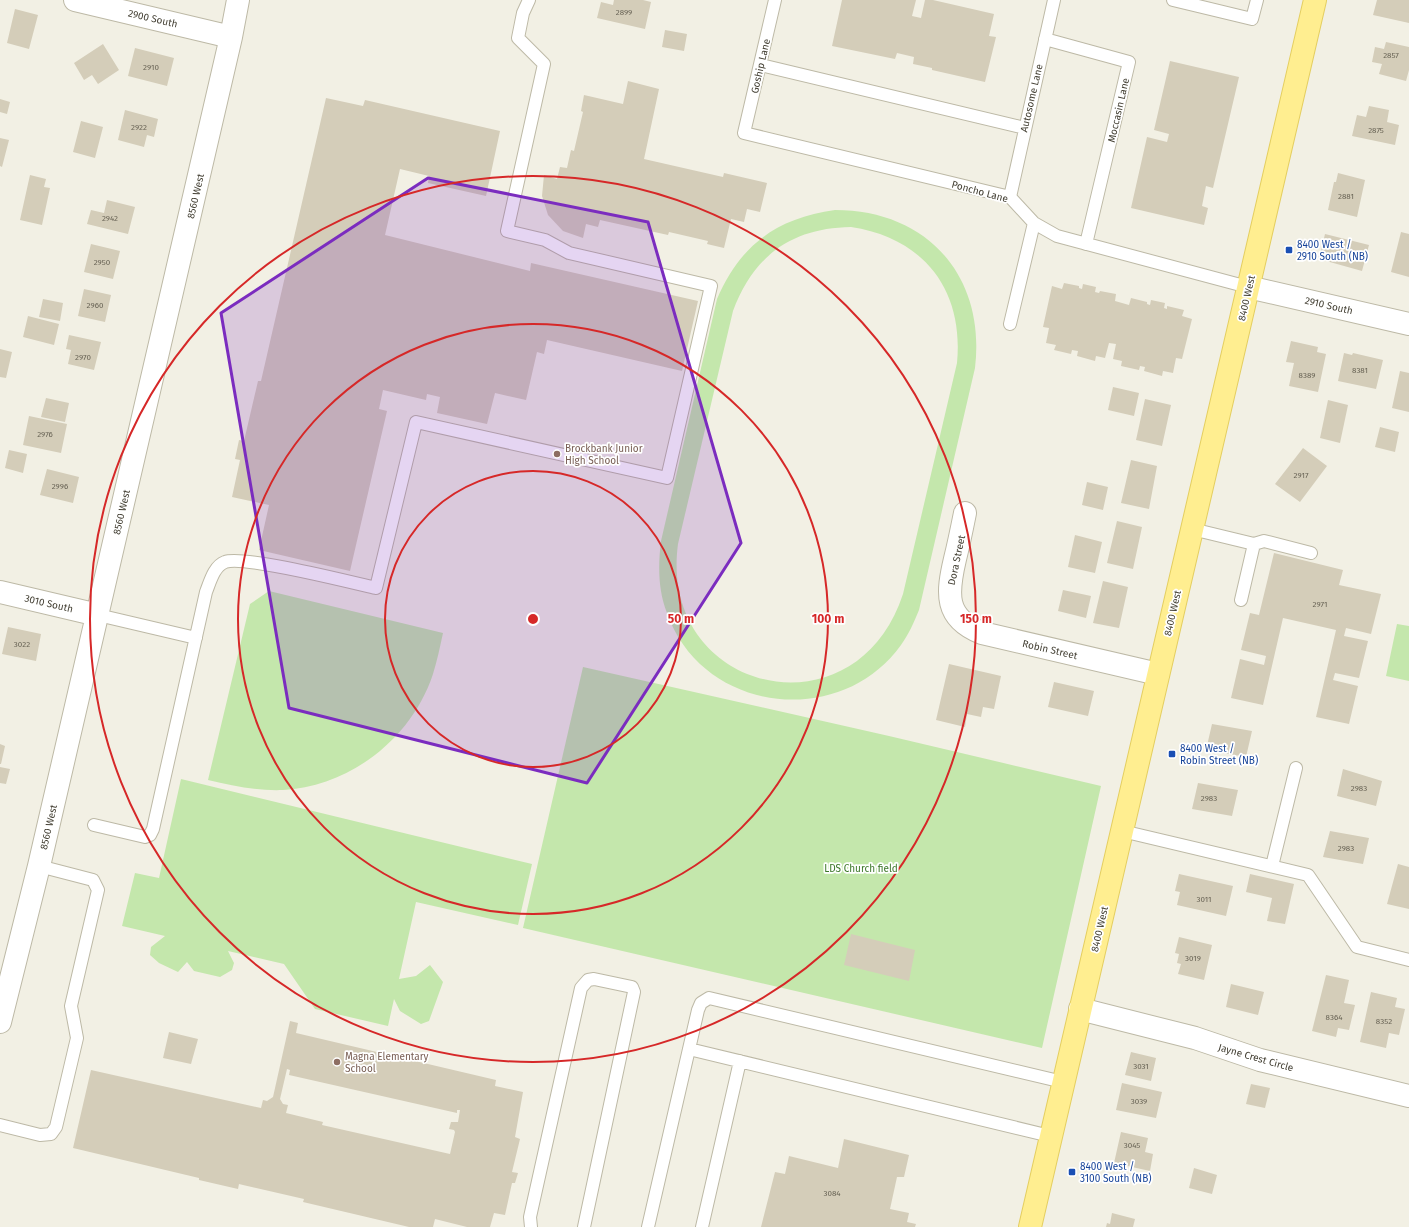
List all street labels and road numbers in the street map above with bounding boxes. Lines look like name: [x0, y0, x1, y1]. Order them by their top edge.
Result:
street label: 2900 South: [127, 7, 179, 31]
street label: Goship Lane: [749, 38, 773, 95]
street label: Autosome Lane: [1018, 63, 1046, 134]
street label: Moccasin Lane: [1106, 77, 1132, 144]
street label: 8560 West: [185, 172, 207, 220]
street label: Poncho Lane: [950, 179, 1009, 205]
street label: 8400 West: [1236, 274, 1258, 322]
street label: 2910 South: [1304, 295, 1354, 317]
street label: 8560 West: [111, 488, 133, 536]
street label: Dora Street: [946, 534, 968, 586]
street label: 8400 West: [1162, 589, 1184, 637]
street label: 3010 South: [23, 593, 74, 615]
street label: Robin Street: [1021, 638, 1079, 662]
street label: 8560 West: [38, 803, 60, 851]
street label: 8400 West: [1089, 905, 1111, 953]
street label: Jayne Crest Circle: [1217, 1041, 1295, 1074]

